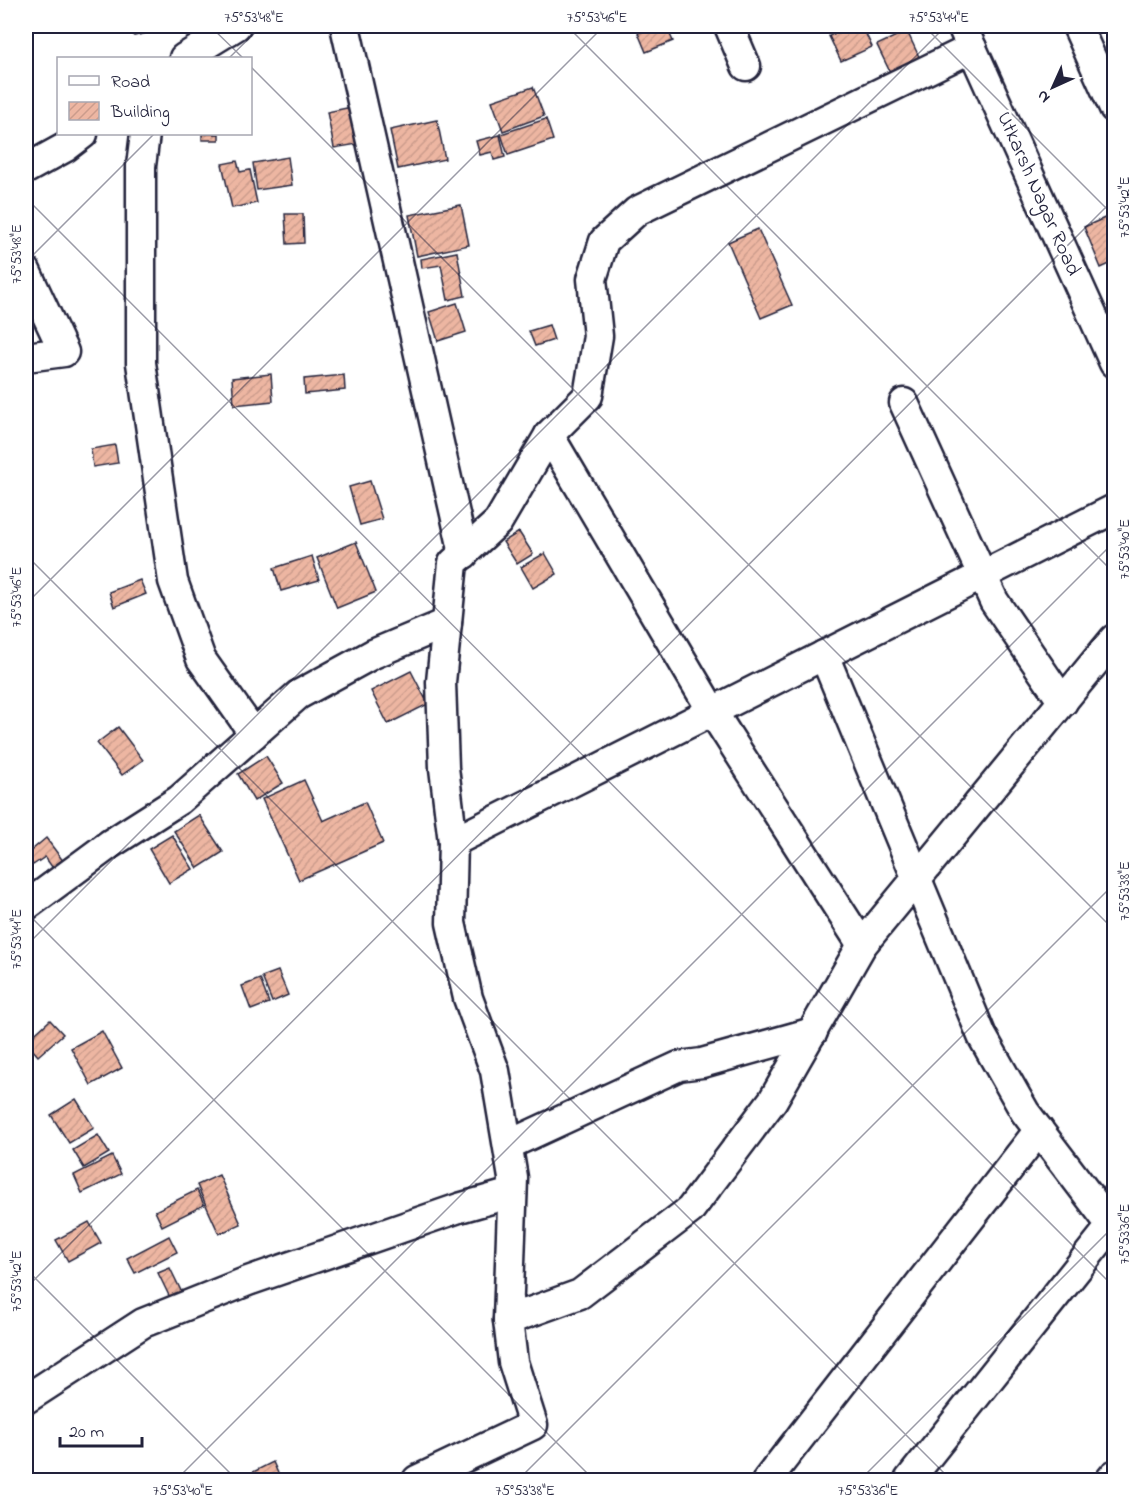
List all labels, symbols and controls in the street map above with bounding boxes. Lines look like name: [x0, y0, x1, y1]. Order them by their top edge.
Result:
text: 75°53'48"E: [224, 7, 284, 29]
text: 75°53'46"E: [567, 7, 627, 29]
text: 75°53'44"E: [909, 7, 969, 29]
legend: [57, 57, 252, 135]
north arrow: [1023, 57, 1083, 117]
text: Road: [111, 70, 150, 96]
text: N: [1031, 84, 1056, 109]
text: Building: [110, 100, 170, 127]
street label: Utkarsh Nagar Road: [986, 107, 1088, 282]
text: 75°53'42"E: [1114, 176, 1136, 238]
text: 75°53'48"E: [6, 224, 28, 284]
text: 75°53'40"E: [1114, 519, 1136, 579]
text: 75°53'46"E: [6, 567, 28, 627]
text: 75°53'38"E: [1114, 861, 1136, 921]
text: 75°53'44"E: [6, 909, 28, 969]
text: 75°53'36"E: [1114, 1204, 1136, 1264]
text: 75°53'42"E: [6, 1250, 28, 1312]
scale bar: [60, 1410, 142, 1448]
text: 20 m: [69, 1420, 104, 1446]
text: 75°53'40"E: [153, 1480, 213, 1502]
text: 75°53'38"E: [495, 1480, 555, 1502]
text: 75°53'36"E: [838, 1480, 898, 1502]

